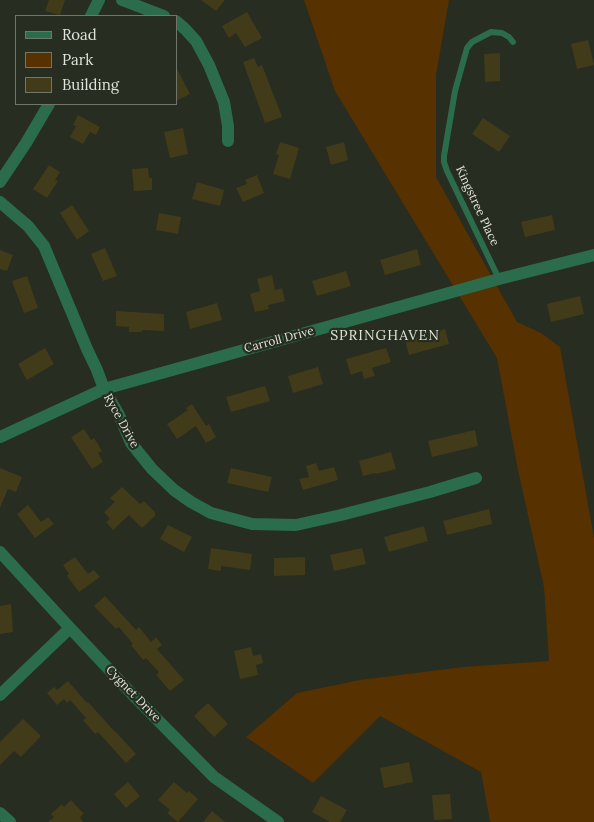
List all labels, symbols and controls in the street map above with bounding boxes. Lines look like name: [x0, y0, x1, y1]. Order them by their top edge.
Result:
legend: [15, 15, 178, 105]
text: Road: [62, 25, 97, 44]
text: Park: [62, 50, 93, 69]
text: Building: [62, 75, 119, 94]
street label: Kingstree Place: [452, 164, 502, 248]
street label: Carroll Drive: [243, 324, 315, 356]
district label: SPRINGHAVEN: [329, 328, 441, 344]
street label: Ryce Drive: [100, 391, 142, 451]
street label: Cygnet Drive: [103, 663, 163, 725]

